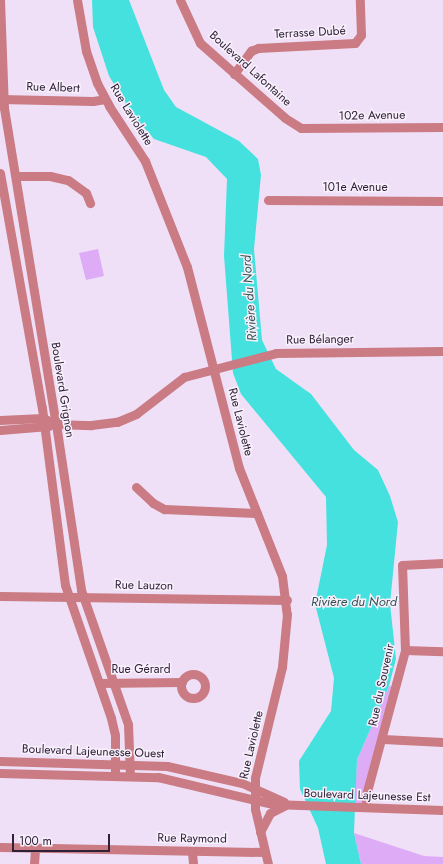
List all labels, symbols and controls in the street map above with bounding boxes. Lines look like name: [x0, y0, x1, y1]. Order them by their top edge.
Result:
street label: Terrasse Dubé: [274, 24, 346, 42]
street label: Boulevard Lafontaine: [206, 28, 294, 110]
street label: Rue Albert: [26, 80, 80, 96]
street label: Rue Laviolette: [106, 82, 156, 148]
street label: 102e Avenue: [339, 108, 405, 124]
street label: 101e Avenue: [322, 181, 388, 195]
water label: Rivière du Nord: [239, 255, 261, 341]
street label: Rue Bélanger: [286, 332, 354, 348]
street label: Boulevard Grignon: [47, 341, 77, 439]
street label: Rue Laviolette: [225, 386, 255, 458]
street label: Rue Lauzon: [115, 578, 173, 594]
water label: Rivière du Nord: [311, 594, 397, 610]
street label: Rue du Souvenir: [366, 643, 398, 727]
street label: Rue Gérard: [111, 663, 171, 677]
street label: Rue Laviolette: [237, 709, 267, 781]
street label: Boulevard Lajeunesse Ouest: [22, 742, 164, 762]
street label: Boulevard Lajeunesse Est: [303, 787, 431, 805]
scale bar: [14, 826, 112, 852]
street label: Rue Raymond: [157, 831, 227, 847]
text: 100 m: [19, 832, 52, 850]

